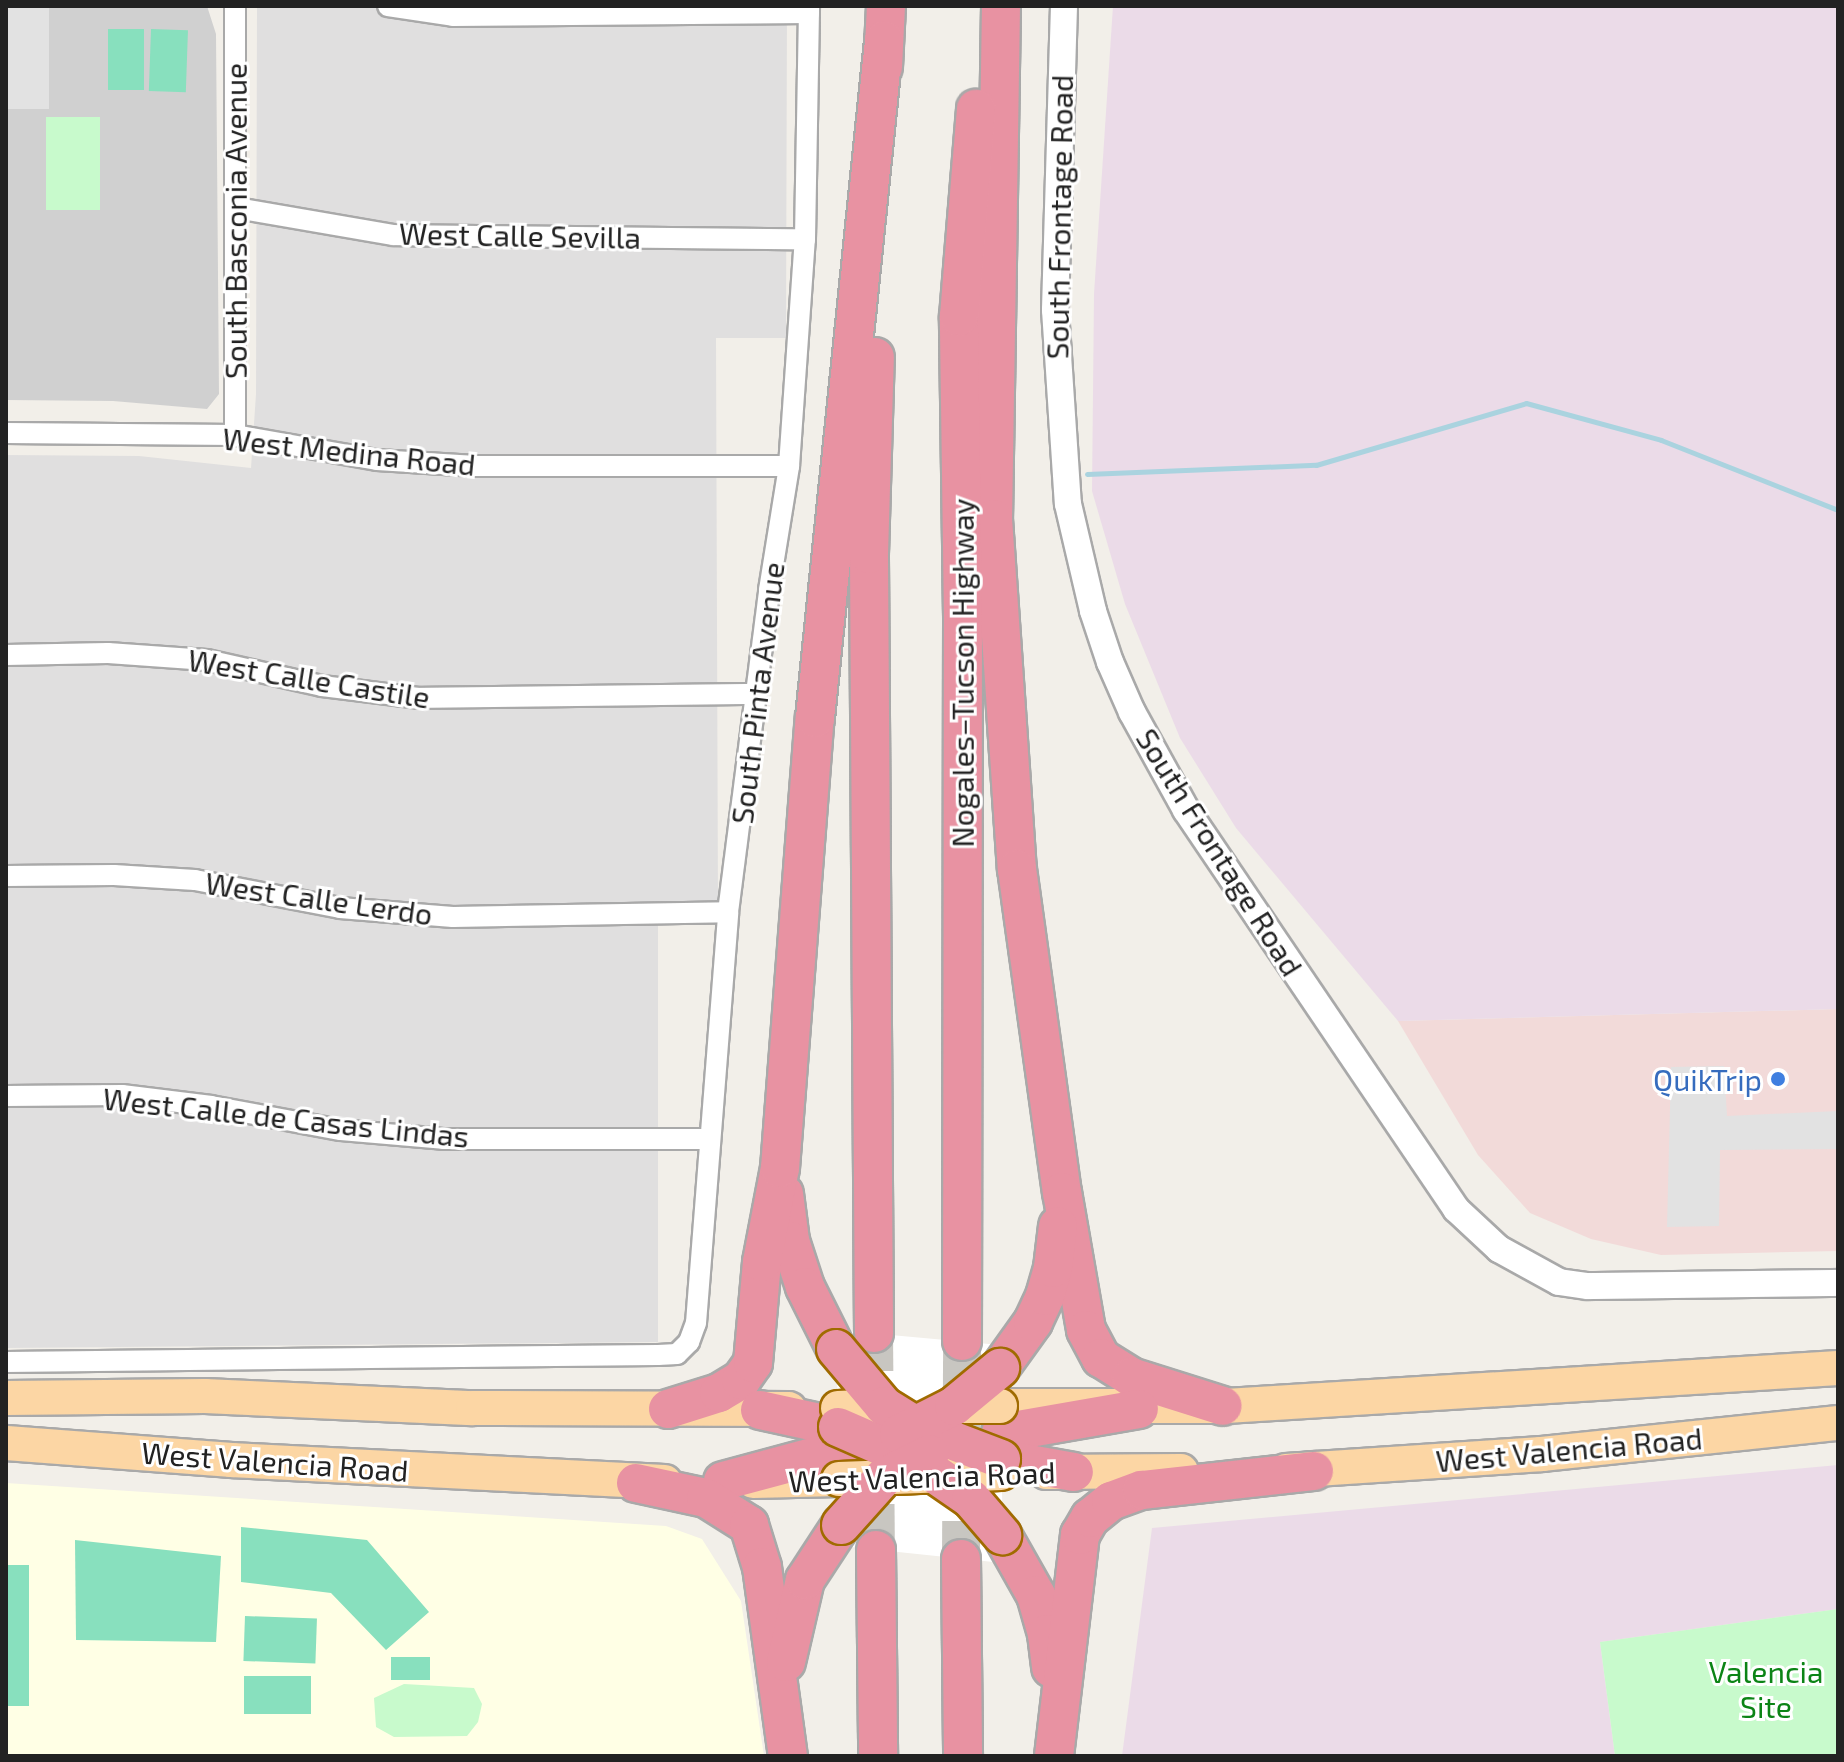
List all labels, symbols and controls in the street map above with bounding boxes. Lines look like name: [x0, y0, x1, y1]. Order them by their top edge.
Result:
street label: South Basconia Avenue: [217, 63, 253, 379]
street label: South Frontage Road: [1039, 74, 1079, 360]
street label: West Calle Sevilla: [399, 215, 641, 255]
street label: West Medina Road: [221, 420, 477, 482]
street label: Nogales–Tucson Highway: [944, 498, 980, 848]
street label: South Pinta Avenue: [723, 560, 791, 826]
street label: West Calle Castile: [186, 641, 432, 715]
street label: South Frontage Road: [1129, 722, 1311, 982]
street label: West Calle Lerdo: [203, 864, 435, 932]
place label: QuikTrip: [1653, 1061, 1762, 1097]
marker: QuikTrip: [1769, 1070, 1787, 1088]
street label: West Calle de Casas Lindas: [101, 1080, 471, 1154]
street label: West Valencia Road: [1434, 1419, 1704, 1479]
street label: West Valencia Road: [140, 1434, 410, 1488]
street label: West Valencia Road: [787, 1453, 1057, 1499]
park label: Valencia Site: [1709, 1653, 1823, 1724]

